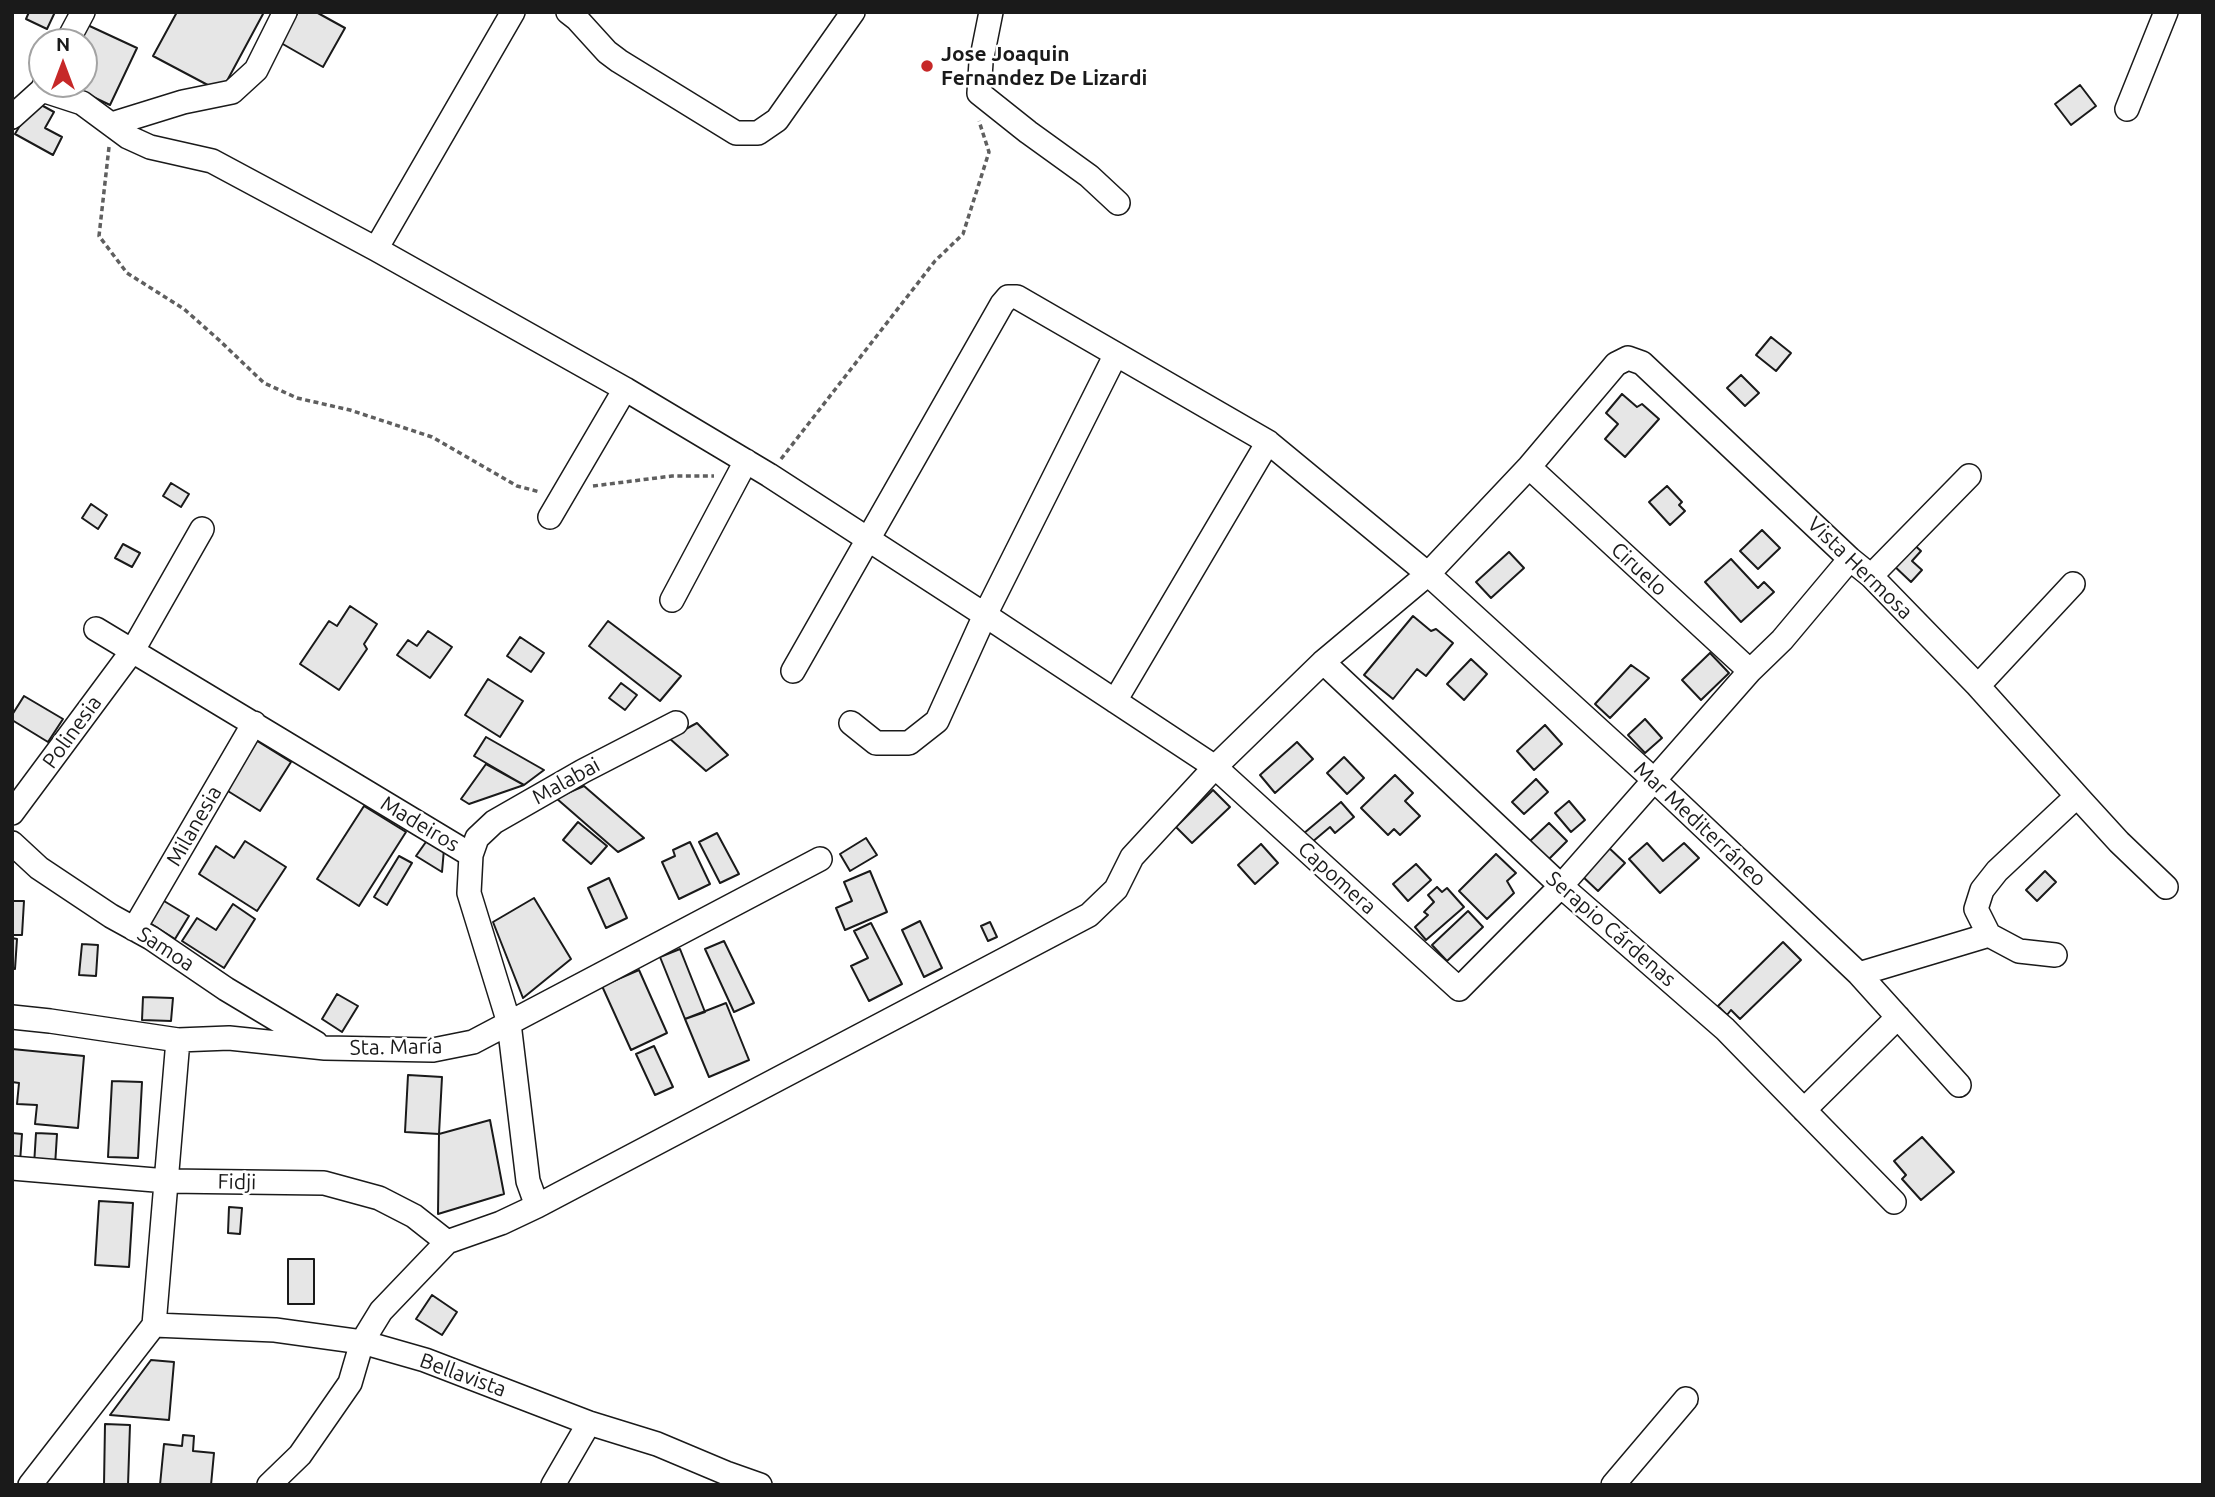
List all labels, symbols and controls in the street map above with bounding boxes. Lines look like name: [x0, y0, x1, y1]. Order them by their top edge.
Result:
north arrow: [28, 28, 98, 98]
text: N: [56, 33, 70, 55]
place label: Jose Joaquin Fernandez De Lizardi: [941, 41, 1147, 91]
marker: Jose Joaquin Fernandez De Lizardi: [919, 58, 935, 74]
street label: Vista Hermosa: [1802, 512, 1918, 624]
street label: Ciruelo: [1606, 537, 1672, 601]
street label: Polinesia: [37, 691, 107, 773]
street label: Malabai: [528, 752, 604, 810]
street label: Mar Mediterráneo: [1629, 756, 1771, 892]
street label: Milanesia: [161, 781, 227, 871]
street label: Madeiros: [376, 791, 464, 857]
street label: Capomera: [1293, 836, 1381, 920]
street label: Serapio Cárdenas: [1541, 866, 1681, 992]
street label: Samoa: [133, 921, 199, 977]
street label: Sta. María: [349, 1034, 443, 1060]
street label: Fidji: [217, 1169, 257, 1195]
street label: Bellavista: [416, 1348, 510, 1402]

